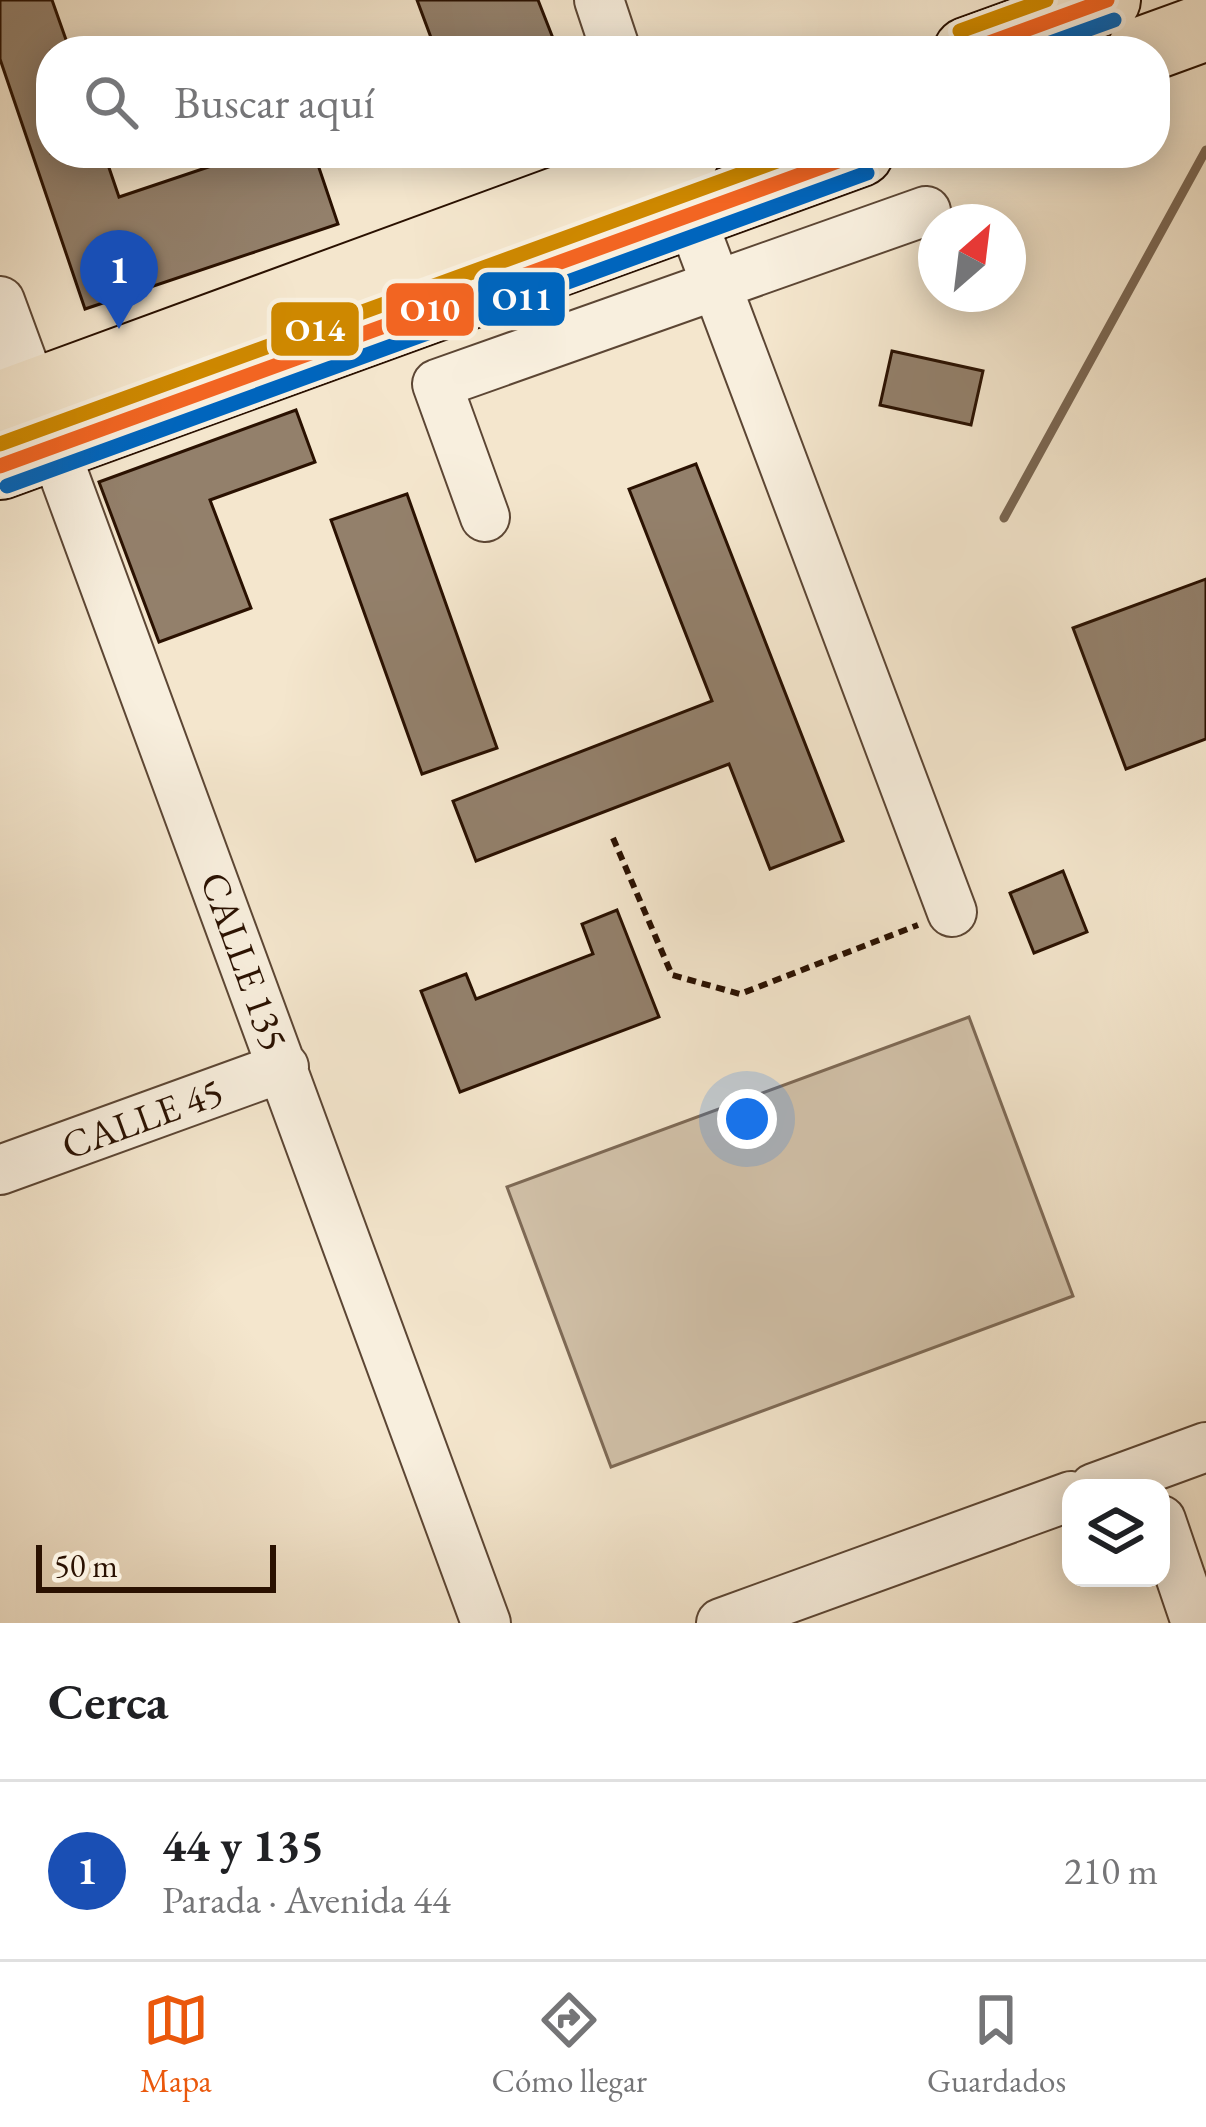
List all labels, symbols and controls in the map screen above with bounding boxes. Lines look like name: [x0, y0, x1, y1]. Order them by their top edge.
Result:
search box: [36, 36, 1170, 168]
icon: search: [78, 69, 144, 135]
text: Buscar aquí: [174, 73, 374, 131]
north arrow: [918, 204, 1026, 312]
pin: 1: [80, 230, 158, 329]
line badge: O11: [476, 270, 567, 328]
text: O11: [492, 277, 552, 320]
line badge: O10: [384, 281, 476, 338]
text: O10: [400, 288, 460, 331]
line badge: O14: [269, 300, 361, 358]
text: O14: [285, 308, 346, 351]
street label: CALLE 135: [189, 865, 300, 1057]
street label: CALLE 45: [55, 1066, 230, 1171]
your location: [717, 1089, 777, 1149]
map controls: [1062, 1479, 1170, 1587]
button: layers: [1062, 1479, 1170, 1587]
scale bar: [36, 1539, 276, 1592]
text: 50 m: [54, 1544, 118, 1587]
text: Cerca: [48, 1668, 168, 1734]
text: 44 y 135: [162, 1816, 324, 1874]
text: 1: [77, 1845, 97, 1896]
text: 210 m: [1064, 1845, 1158, 1896]
text: Parada · Avenida 44: [162, 1874, 451, 1925]
tab: Mapa: [140, 1987, 212, 2102]
tab: Cómo llegar: [492, 1987, 647, 2102]
tab: Guardados: [927, 1987, 1066, 2102]

